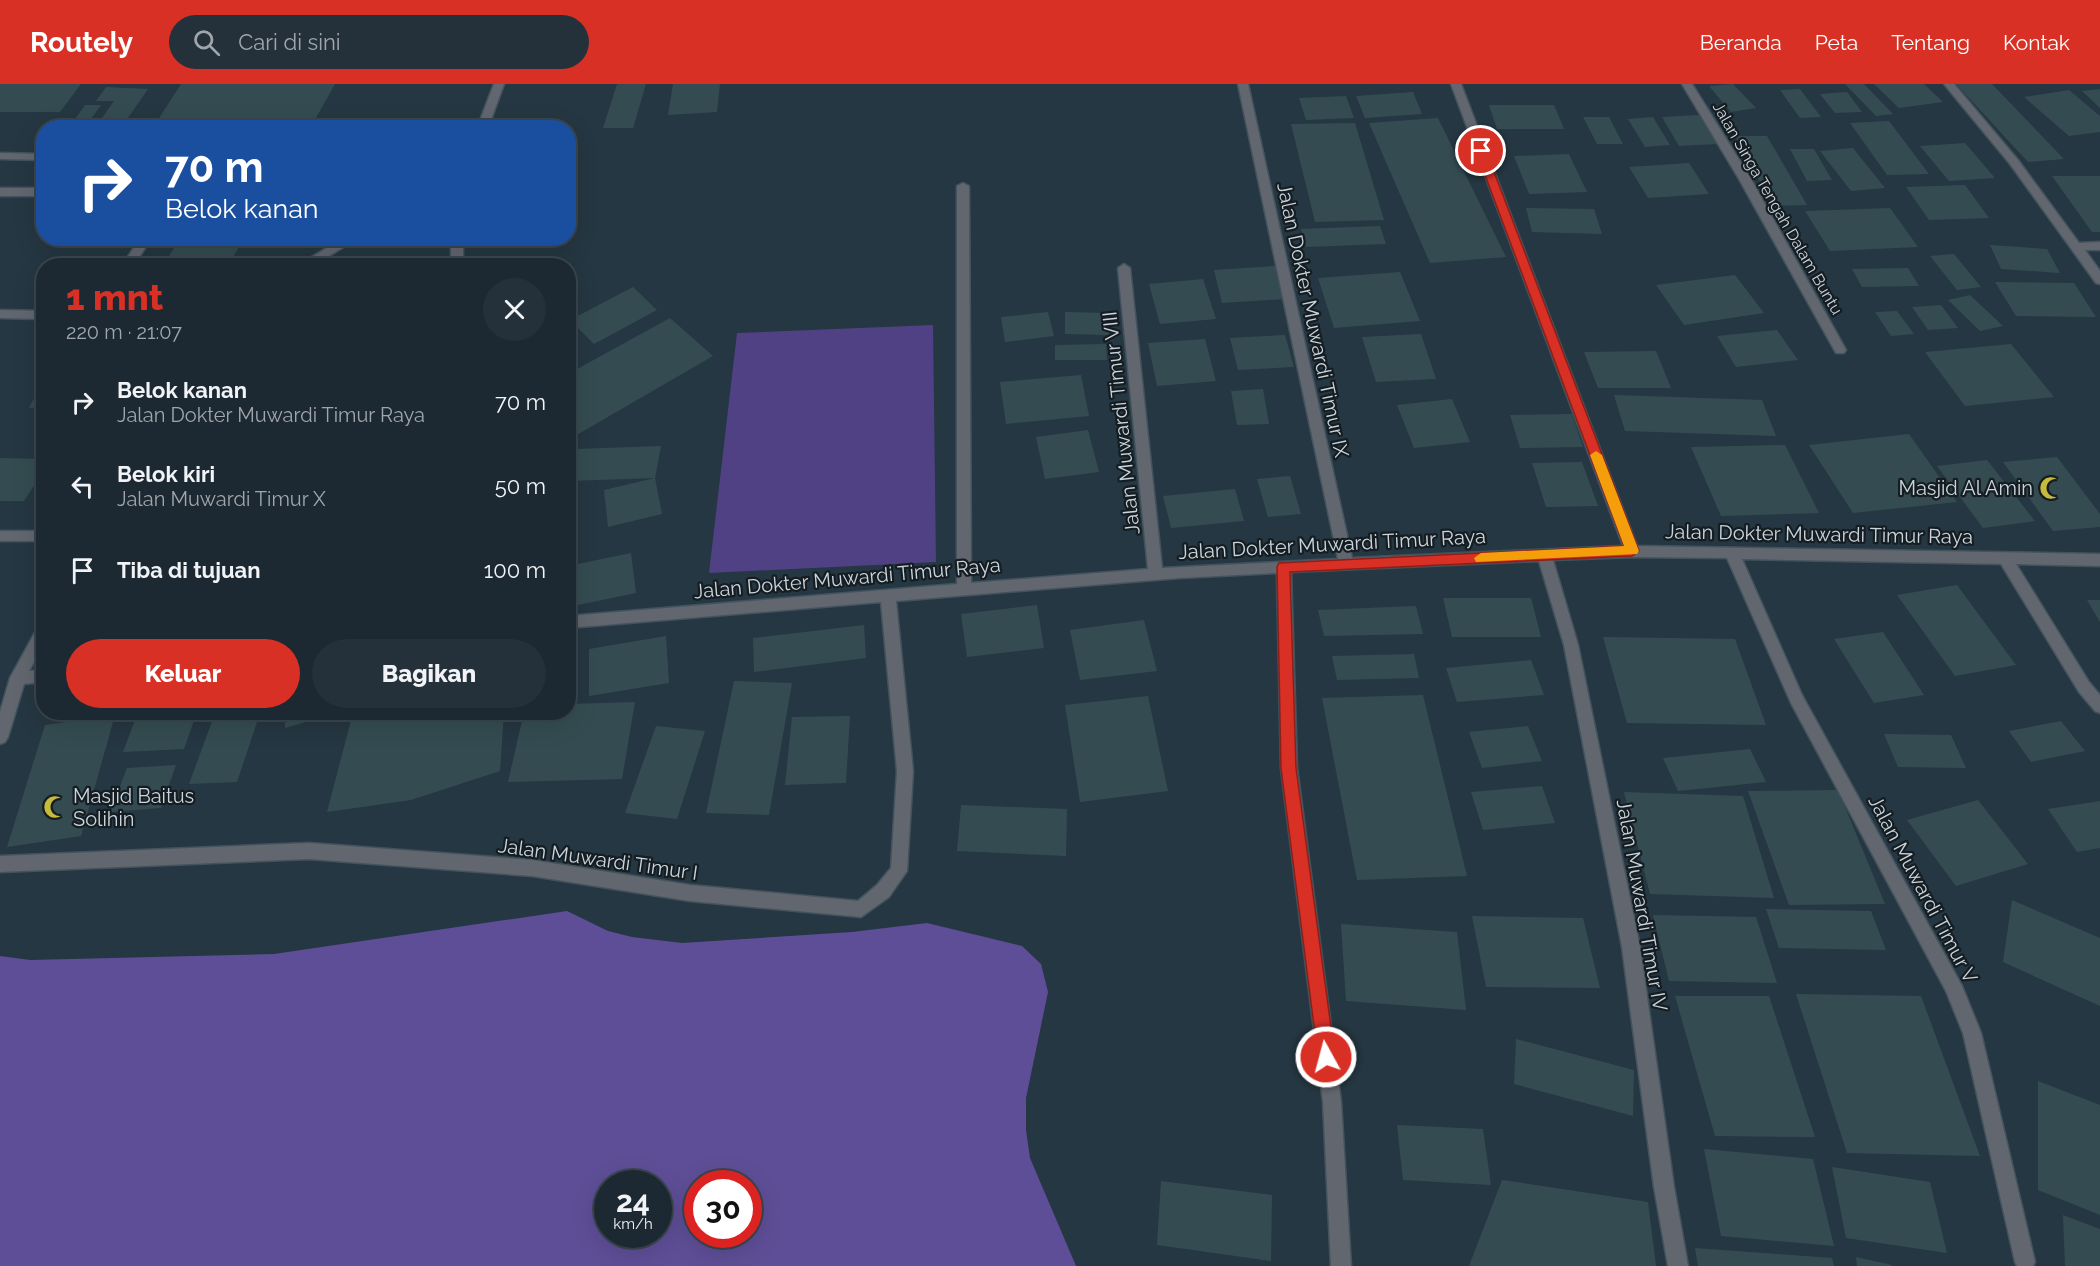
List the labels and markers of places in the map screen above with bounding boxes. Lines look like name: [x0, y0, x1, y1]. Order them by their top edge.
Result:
pin: [1455, 125, 1506, 176]
mosque icon: Masjid Al Amin: [2038, 475, 2064, 501]
place label: Masjid Al Amin: [1898, 476, 2033, 500]
place label: Masjid Baitus Solihin: [73, 784, 194, 831]
mosque icon: Masjid Baitus Solihin: [42, 794, 68, 820]

